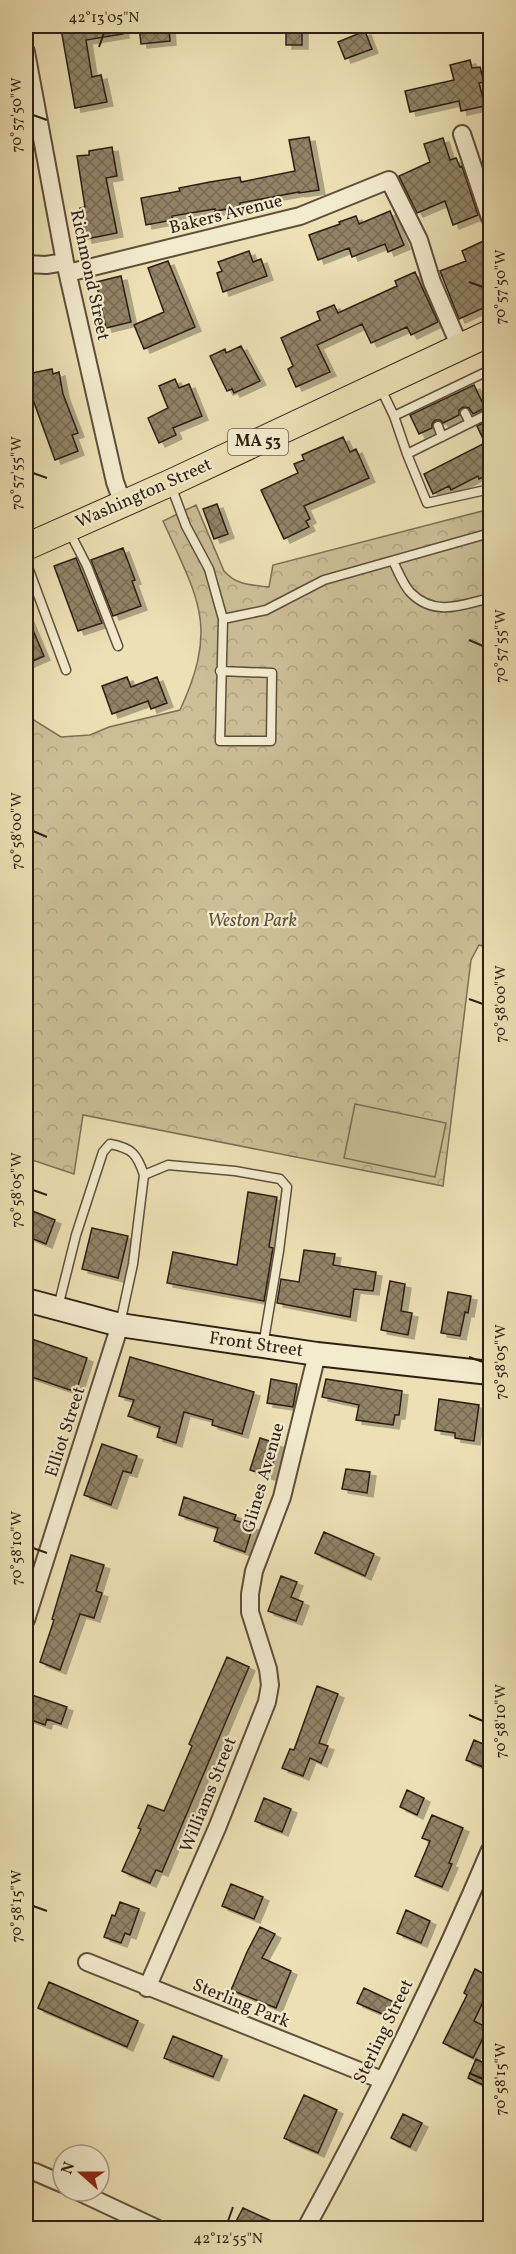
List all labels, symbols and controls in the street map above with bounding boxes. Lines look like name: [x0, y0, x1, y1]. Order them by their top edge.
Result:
text: 42°13'05"N: [69, 8, 139, 29]
text: 70°57'50"W: [7, 77, 28, 153]
street label: Bakers Avenue: [167, 189, 285, 241]
street label: Richmond Street: [63, 207, 115, 343]
text: 70°57'50"W: [491, 249, 512, 325]
road number: MA 53: [228, 429, 288, 455]
text: 70°57'55"W: [7, 436, 28, 510]
street label: Washington Street: [72, 453, 216, 535]
text: 70°57'55"W: [491, 609, 512, 683]
text: 70°58'00"W: [7, 792, 28, 870]
park label: Weston Park: [207, 909, 297, 934]
text: 70°58'00"W: [491, 965, 512, 1043]
text: 70°58'05"W: [7, 1152, 28, 1228]
text: 70°58'05"W: [491, 1324, 512, 1400]
street label: Front Street: [207, 1326, 305, 1364]
street label: Elliot Street: [40, 1384, 92, 1480]
street label: Glines Avenue: [236, 1420, 292, 1536]
text: 70°58'10"W: [7, 1511, 28, 1585]
text: 70°58'10"W: [491, 1684, 512, 1758]
street label: Williams Street: [174, 1734, 244, 1856]
text: 70°58'15"W: [7, 1870, 28, 1942]
street label: Sterling Park: [188, 1973, 294, 2035]
street label: Sterling Street: [348, 1975, 420, 2089]
text: 70°58'15"W: [491, 2043, 512, 2115]
north arrow: [51, 2143, 111, 2203]
text: N: [57, 2159, 81, 2178]
text: 42°12'55"N: [193, 2229, 263, 2250]

